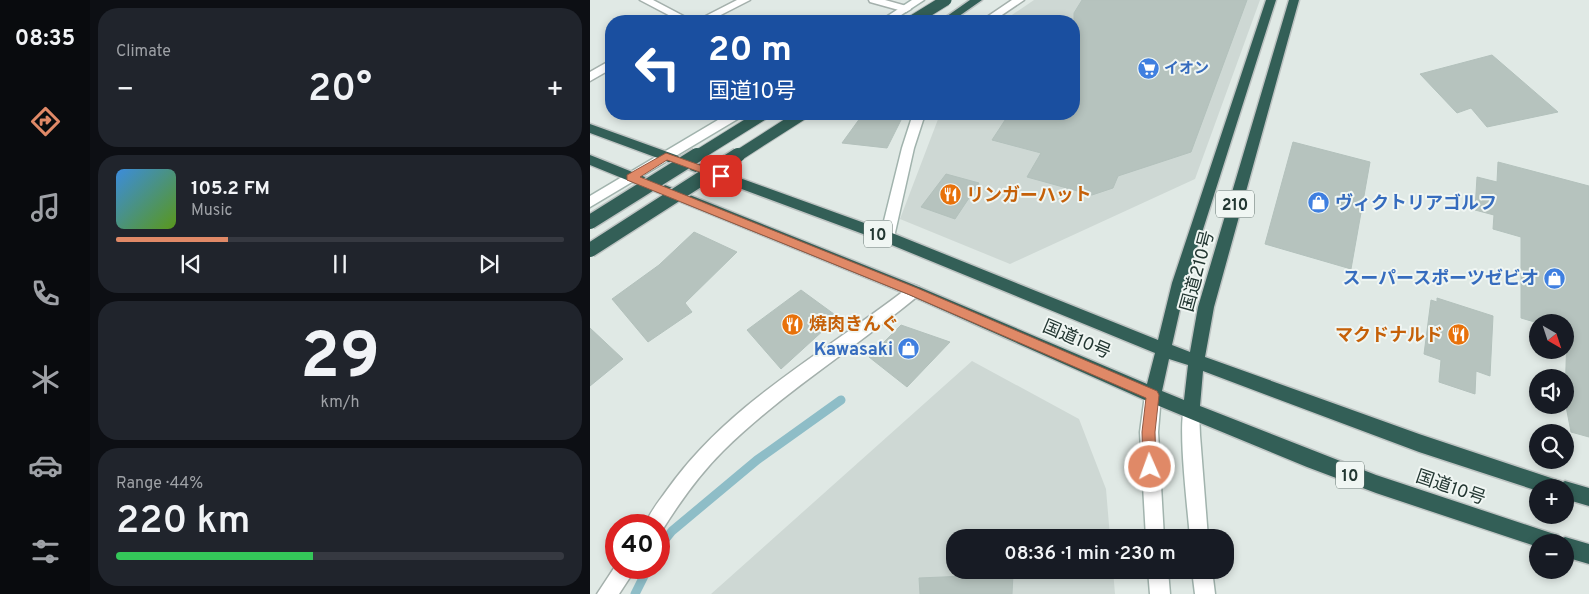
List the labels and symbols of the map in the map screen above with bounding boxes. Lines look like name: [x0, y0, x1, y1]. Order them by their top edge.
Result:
supermarket icon: イオン: [1136, 56, 1160, 80]
place label: イオン: [1164, 60, 1209, 79]
pin: [700, 155, 742, 197]
restaurant icon: リンガーハット: [938, 183, 962, 207]
place label: リンガーハット: [966, 185, 1092, 208]
road number: 210: [1216, 190, 1254, 218]
shop icon: ヴィクトリアゴルフ: [1307, 191, 1331, 215]
place label: ヴィクトリアゴルフ: [1335, 192, 1497, 216]
road number: 10: [864, 220, 892, 248]
street label: 国道210号: [1177, 228, 1220, 315]
shop icon: スーパースポーツゼビオ: [1543, 266, 1567, 290]
place label: スーパースポーツゼビオ: [1342, 268, 1539, 291]
restaurant icon: 焼肉きんぐ: [781, 312, 805, 336]
place label: 焼肉きんぐ: [809, 314, 899, 337]
north arrow: [1529, 314, 1574, 359]
street label: 国道10号: [1039, 316, 1114, 365]
restaurant icon: マクドナルド: [1447, 323, 1471, 347]
place label: マクドナルド: [1335, 325, 1443, 348]
shop icon: Kawasaki: [897, 337, 921, 361]
place label: Kawasaki: [814, 339, 893, 362]
position arrow: [1123, 440, 1175, 492]
road number: 10: [1336, 462, 1364, 488]
street label: 国道10号: [1413, 466, 1488, 511]
speed limit sign: 40: [605, 514, 670, 579]

